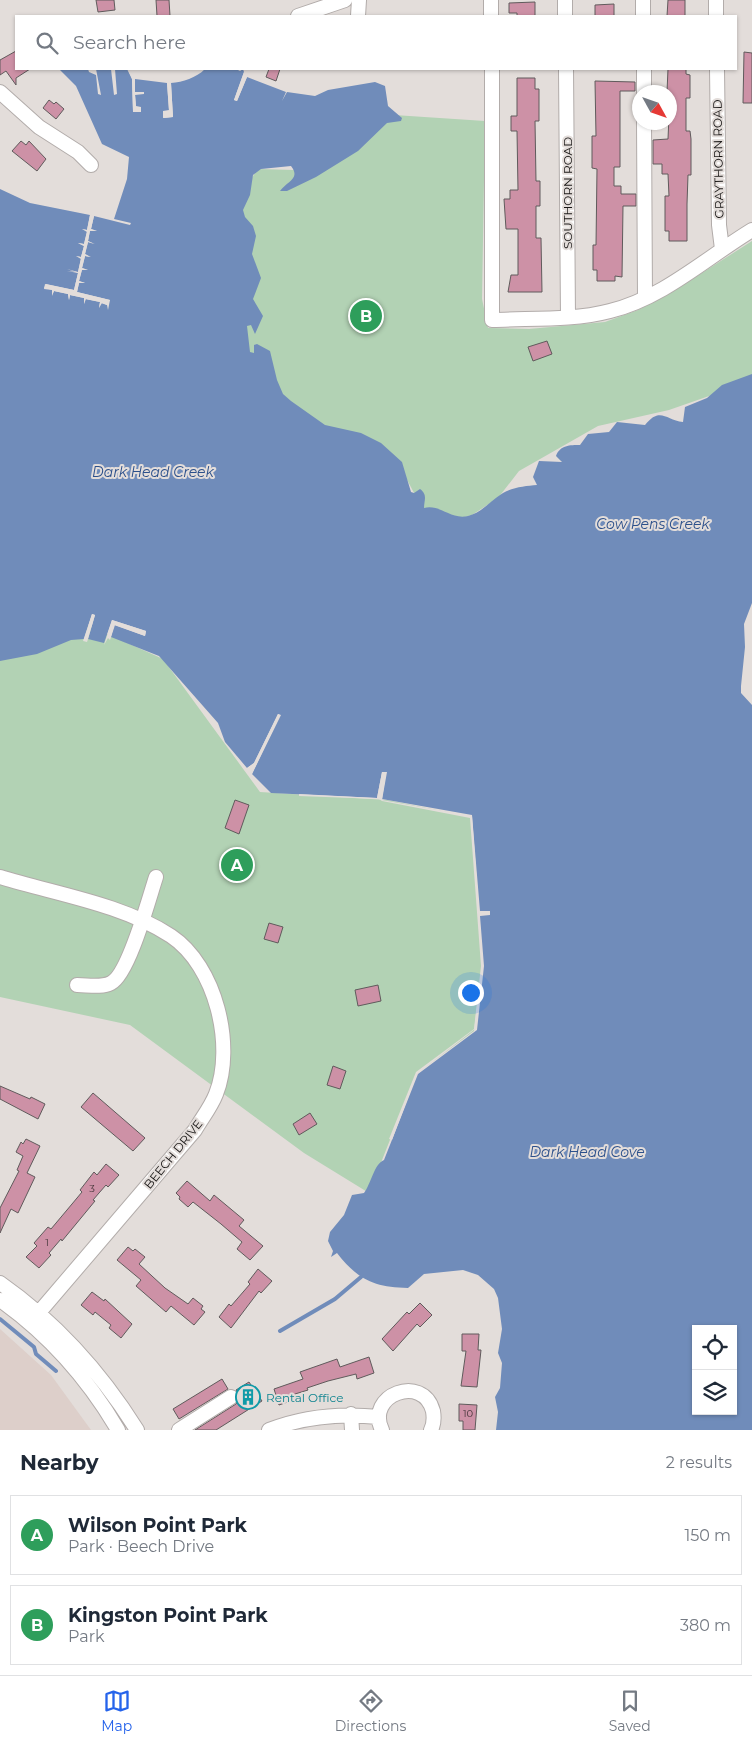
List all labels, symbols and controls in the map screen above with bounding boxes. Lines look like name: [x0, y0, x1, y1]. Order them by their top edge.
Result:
search box: [15, 15, 737, 70]
icon: search: [33, 29, 61, 57]
text: Search here: [73, 31, 186, 54]
north arrow: [632, 85, 677, 130]
street label: GRAYTHORN ROAD: [709, 99, 727, 219]
street label: SOUTHORN ROAD: [560, 137, 575, 249]
pin: B: [350, 297, 382, 335]
water label: Dark Head Creek: [92, 463, 215, 481]
water label: Cow Pens Creek: [596, 515, 710, 533]
pin: A: [221, 846, 253, 884]
your location: [458, 980, 484, 1006]
street label: BEECH DRIVE: [141, 1116, 205, 1192]
water label: Dark Head Cove: [529, 1143, 645, 1161]
house number: 3: [89, 1182, 95, 1195]
house number: 1: [45, 1236, 49, 1249]
map controls: [692, 1325, 737, 1415]
button: locate: [692, 1325, 737, 1370]
button: layers: [692, 1370, 737, 1415]
building icon: Rental Office: [235, 1384, 261, 1410]
place label: Rental Office: [266, 1390, 343, 1405]
house number: 10: [463, 1407, 473, 1420]
text: Nearby: [20, 1450, 99, 1475]
text: 2 results: [666, 1453, 732, 1472]
text: Wilson Point Park: [68, 1514, 247, 1537]
text: A: [31, 1526, 43, 1545]
text: 150 m: [684, 1526, 731, 1545]
text: Park · Beech Drive: [68, 1537, 214, 1556]
text: Kingston Point Park: [68, 1604, 268, 1627]
text: B: [31, 1616, 43, 1635]
text: 380 m: [680, 1616, 731, 1635]
text: Park: [68, 1627, 105, 1646]
tab: Map: [101, 1687, 132, 1735]
tab: Directions: [335, 1687, 406, 1735]
tab: Saved: [609, 1687, 651, 1735]

